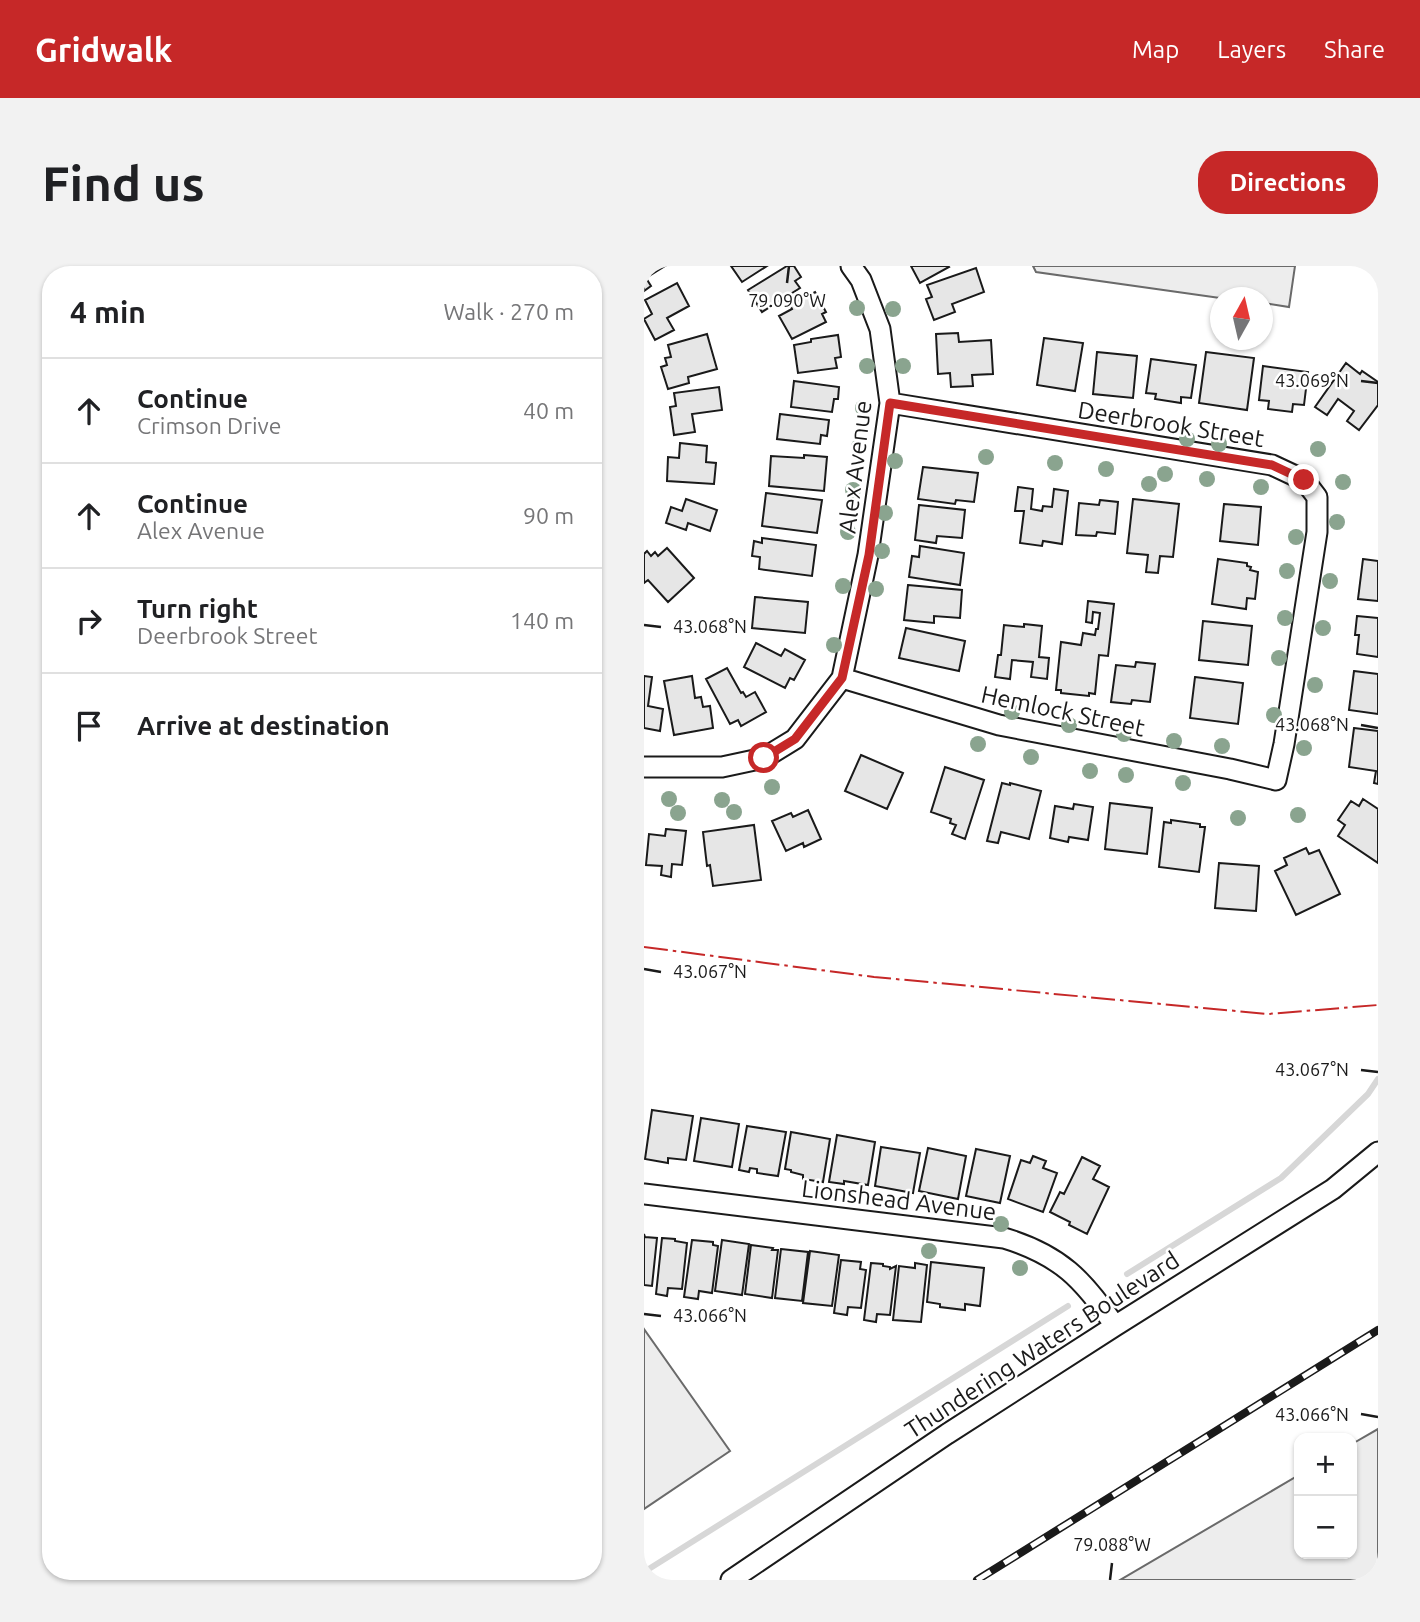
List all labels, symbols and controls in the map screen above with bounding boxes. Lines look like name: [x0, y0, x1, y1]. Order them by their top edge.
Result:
text: Gridwalk: [35, 31, 172, 68]
text: Map: [1132, 36, 1179, 63]
text: Layers: [1217, 36, 1286, 63]
text: Share: [1324, 36, 1385, 63]
button: Directions: [1198, 151, 1378, 214]
text: Find us: [42, 155, 205, 210]
north arrow: [1210, 287, 1273, 350]
text: 79.090°W: [748, 290, 826, 310]
text: 4 min: [70, 295, 146, 329]
text: Walk · 270 m: [443, 299, 574, 324]
text: 43.069°N: [1275, 370, 1349, 390]
text: Continue: [137, 384, 248, 413]
icon: ahead: [70, 392, 108, 430]
street label: Deerbrook Street: [1076, 396, 1267, 452]
text: 40 m: [523, 398, 574, 423]
street label: Alex Avenue: [833, 399, 877, 535]
text: Crimson Drive: [137, 413, 281, 438]
route end: [1288, 464, 1319, 495]
text: Continue: [137, 489, 248, 518]
icon: ahead: [70, 497, 108, 535]
text: 90 m: [523, 503, 574, 528]
text: Alex Avenue: [137, 518, 265, 543]
text: Turn right: [137, 594, 258, 623]
icon: right: [70, 602, 108, 640]
text: 140 m: [510, 608, 574, 633]
text: 43.068°N: [673, 616, 747, 636]
text: Deerbrook Street: [137, 623, 318, 648]
street label: Hemlock Street: [979, 680, 1148, 742]
icon: arrive: [70, 707, 108, 745]
text: Arrive at destination: [137, 711, 390, 740]
text: 43.068°N: [1275, 714, 1349, 734]
route start: [748, 742, 779, 773]
text: 43.067°N: [673, 961, 747, 981]
text: 43.067°N: [1275, 1059, 1349, 1079]
street label: Lionshead Avenue: [800, 1175, 998, 1225]
street label: Thundering Waters Boulevard: [900, 1246, 1184, 1444]
text: 43.066°N: [673, 1305, 747, 1325]
text: 43.066°N: [1275, 1404, 1349, 1424]
map controls: [1294, 1433, 1357, 1559]
button: +: [1294, 1433, 1357, 1496]
button: −: [1294, 1496, 1357, 1559]
text: 79.088°W: [1073, 1534, 1151, 1554]

